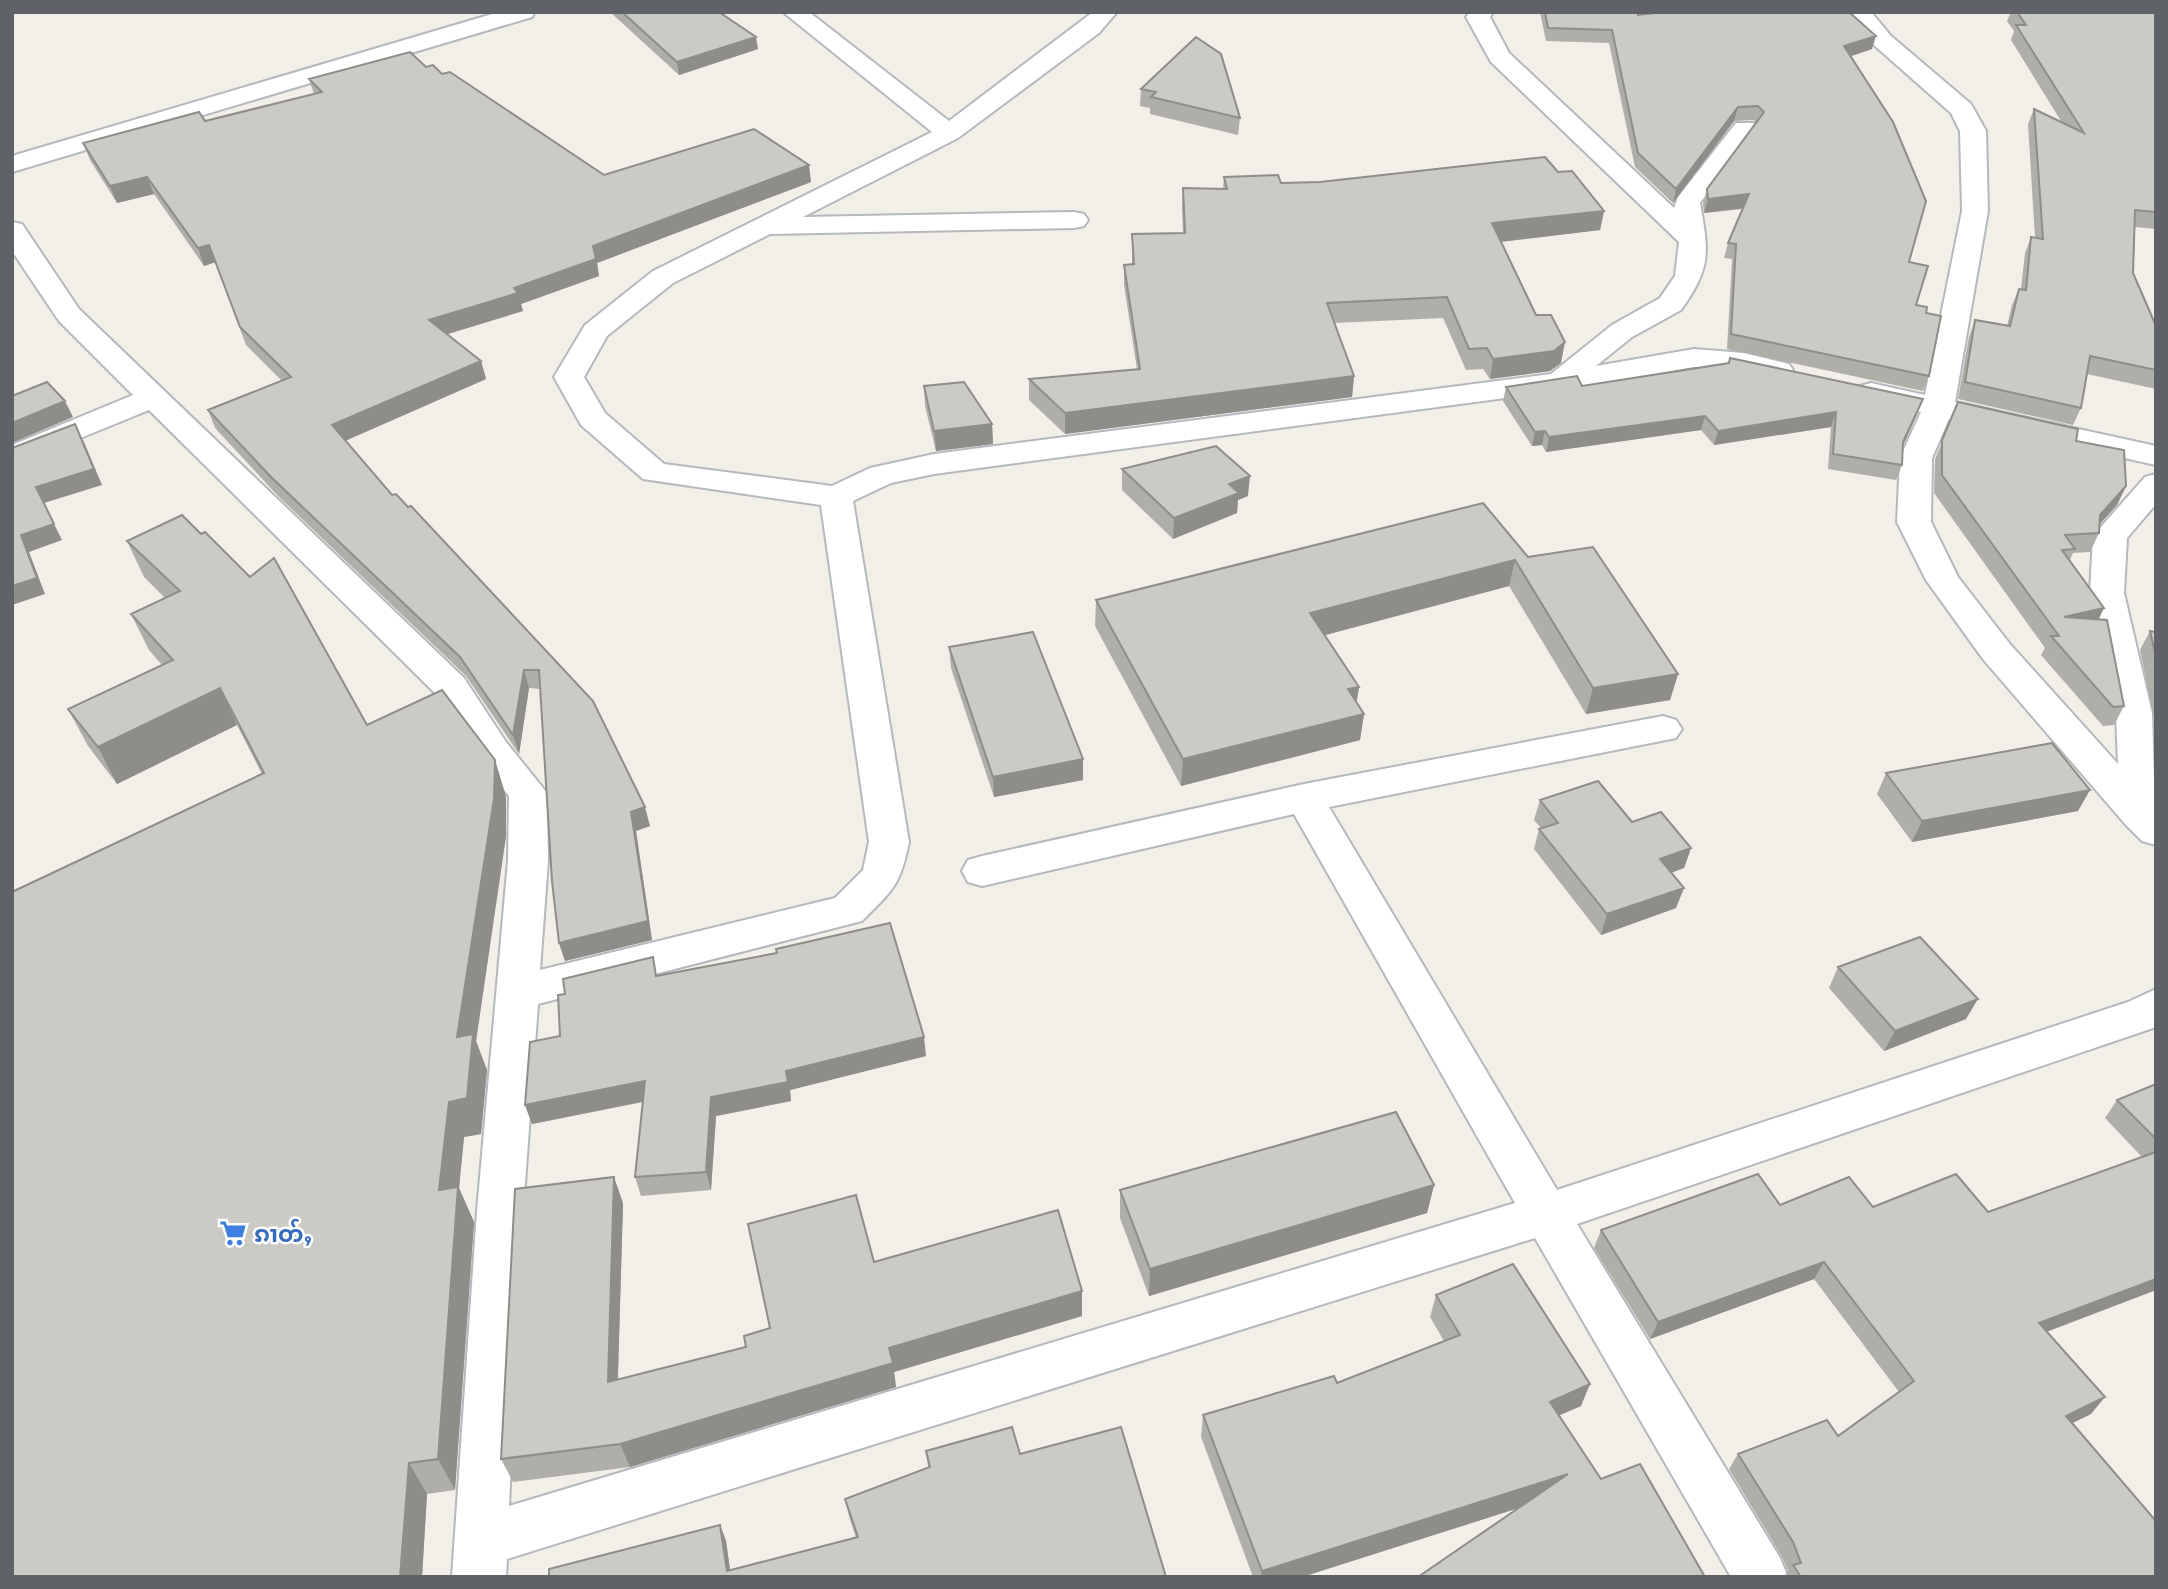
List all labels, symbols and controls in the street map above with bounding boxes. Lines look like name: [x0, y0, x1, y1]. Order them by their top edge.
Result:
place label: ၵၢတ်ႇ: [254, 1217, 313, 1249]
supermarket icon: ၵၢတ်ႇ: [218, 1218, 248, 1248]

